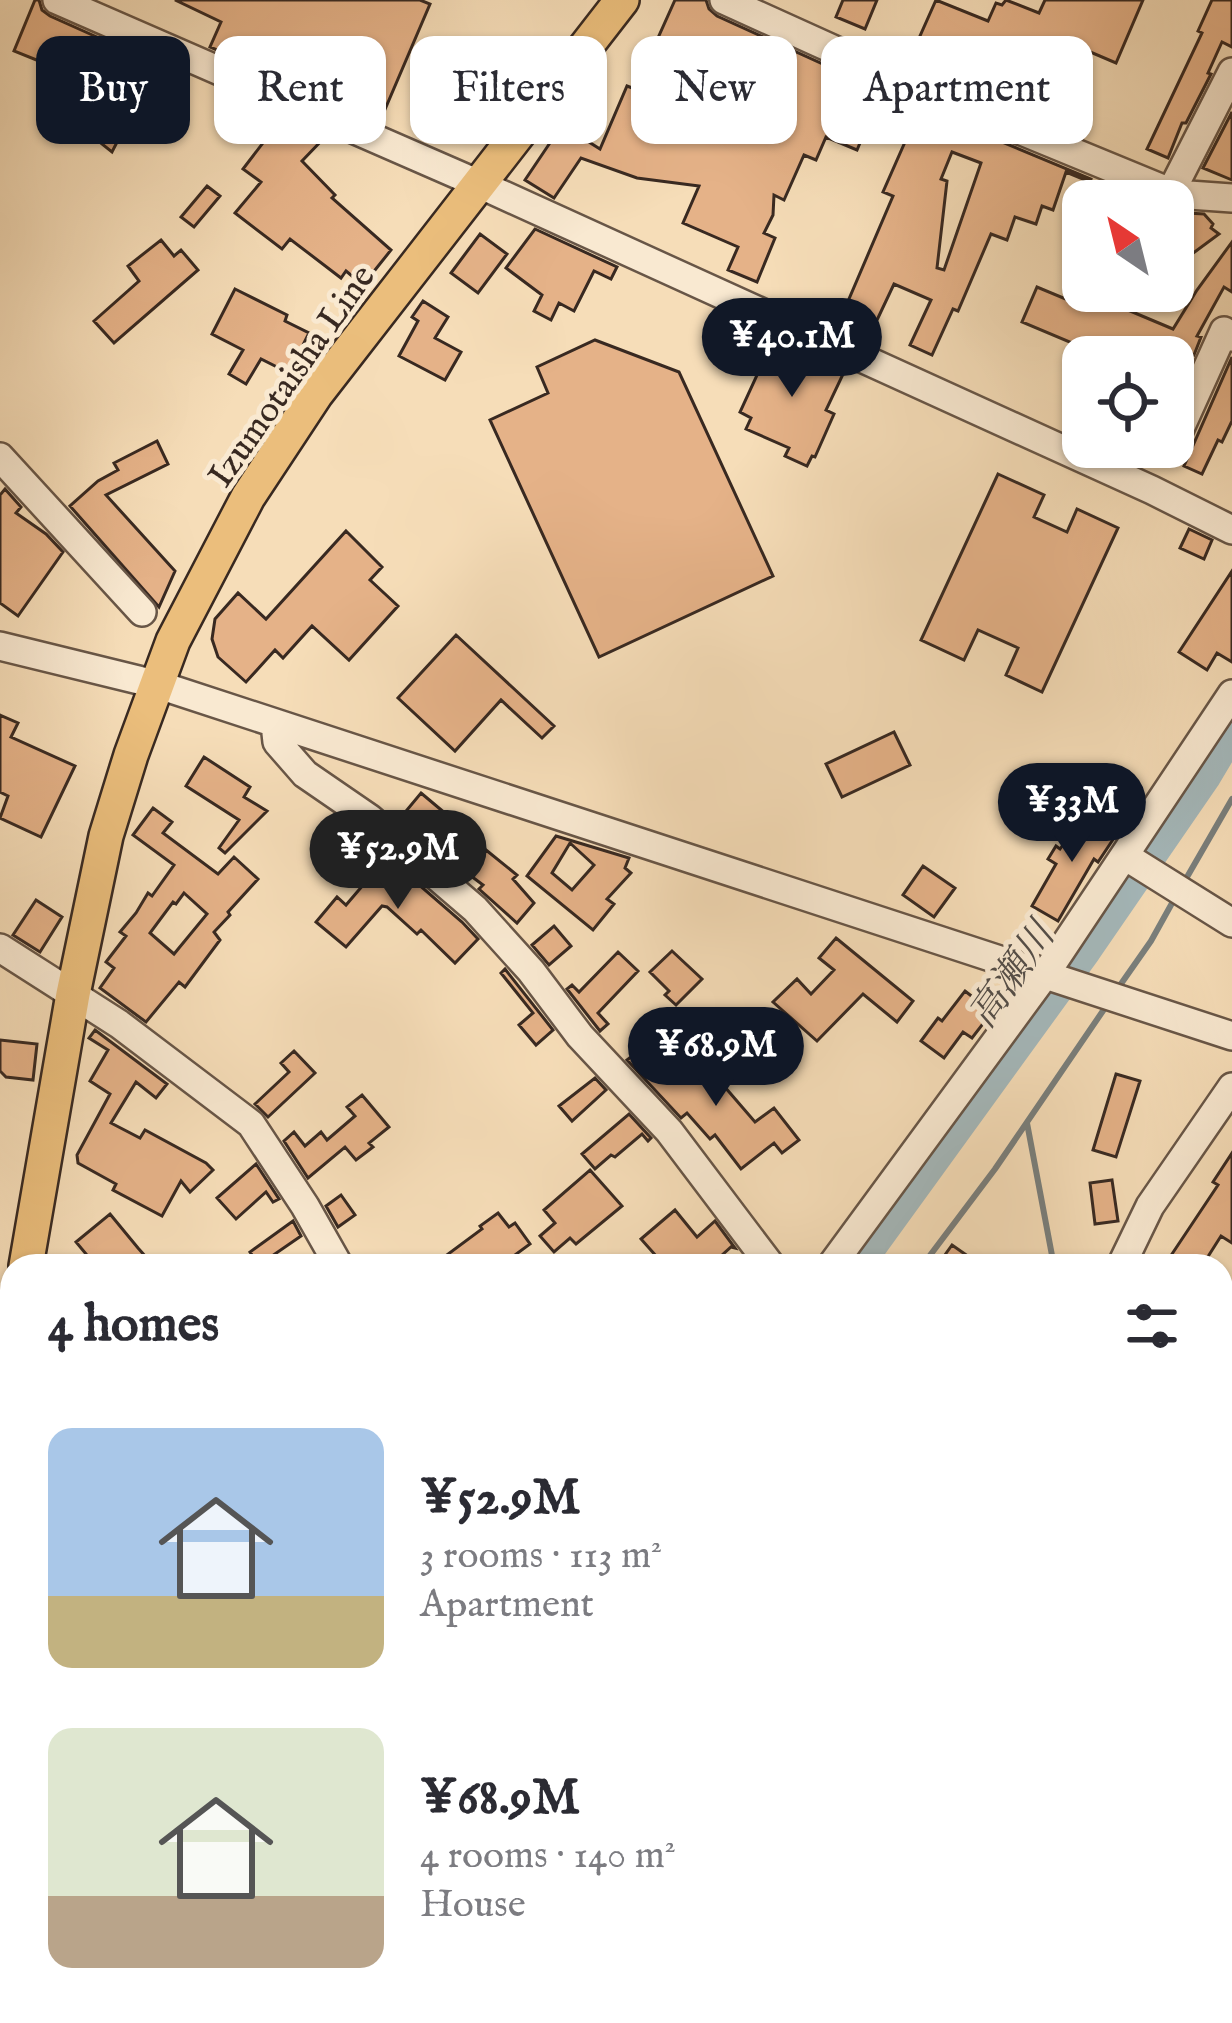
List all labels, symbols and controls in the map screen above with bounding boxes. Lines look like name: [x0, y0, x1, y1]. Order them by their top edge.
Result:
chip: Buy: [36, 36, 190, 144]
chip: Rent: [214, 36, 386, 144]
chip: Filters: [410, 36, 607, 144]
chip: New: [631, 36, 797, 144]
chip: Apartment: [821, 36, 1093, 144]
north arrow: [1062, 180, 1194, 312]
map controls: [1062, 180, 1194, 468]
street label: Izumotaisha Line: [199, 256, 386, 497]
pin: ¥40.1M: [694, 298, 890, 400]
text: ¥40.1M: [729, 312, 855, 361]
button: locate: [1062, 336, 1194, 468]
pin: ¥33M: [1001, 763, 1143, 865]
text: ¥33M: [1025, 777, 1119, 826]
pin: ¥52.9M: [300, 810, 496, 912]
text: ¥52.9M: [337, 824, 459, 873]
water label: 高瀬川: [959, 911, 1069, 1038]
pin: ¥68.9M: [618, 1007, 814, 1109]
text: ¥68.9M: [655, 1021, 777, 1070]
icon: filters: [1119, 1293, 1185, 1359]
text: 4 homes: [48, 1294, 219, 1359]
text: ¥52.9M: [420, 1467, 581, 1532]
icon: home: [144, 1476, 288, 1620]
text: 3 rooms · 113 m²: [420, 1532, 662, 1581]
text: Apartment: [420, 1581, 594, 1630]
text: ¥68.9M: [420, 1767, 580, 1832]
icon: home: [144, 1776, 288, 1920]
text: 4 rooms · 140 m²: [420, 1832, 676, 1881]
text: House: [420, 1881, 526, 1930]

